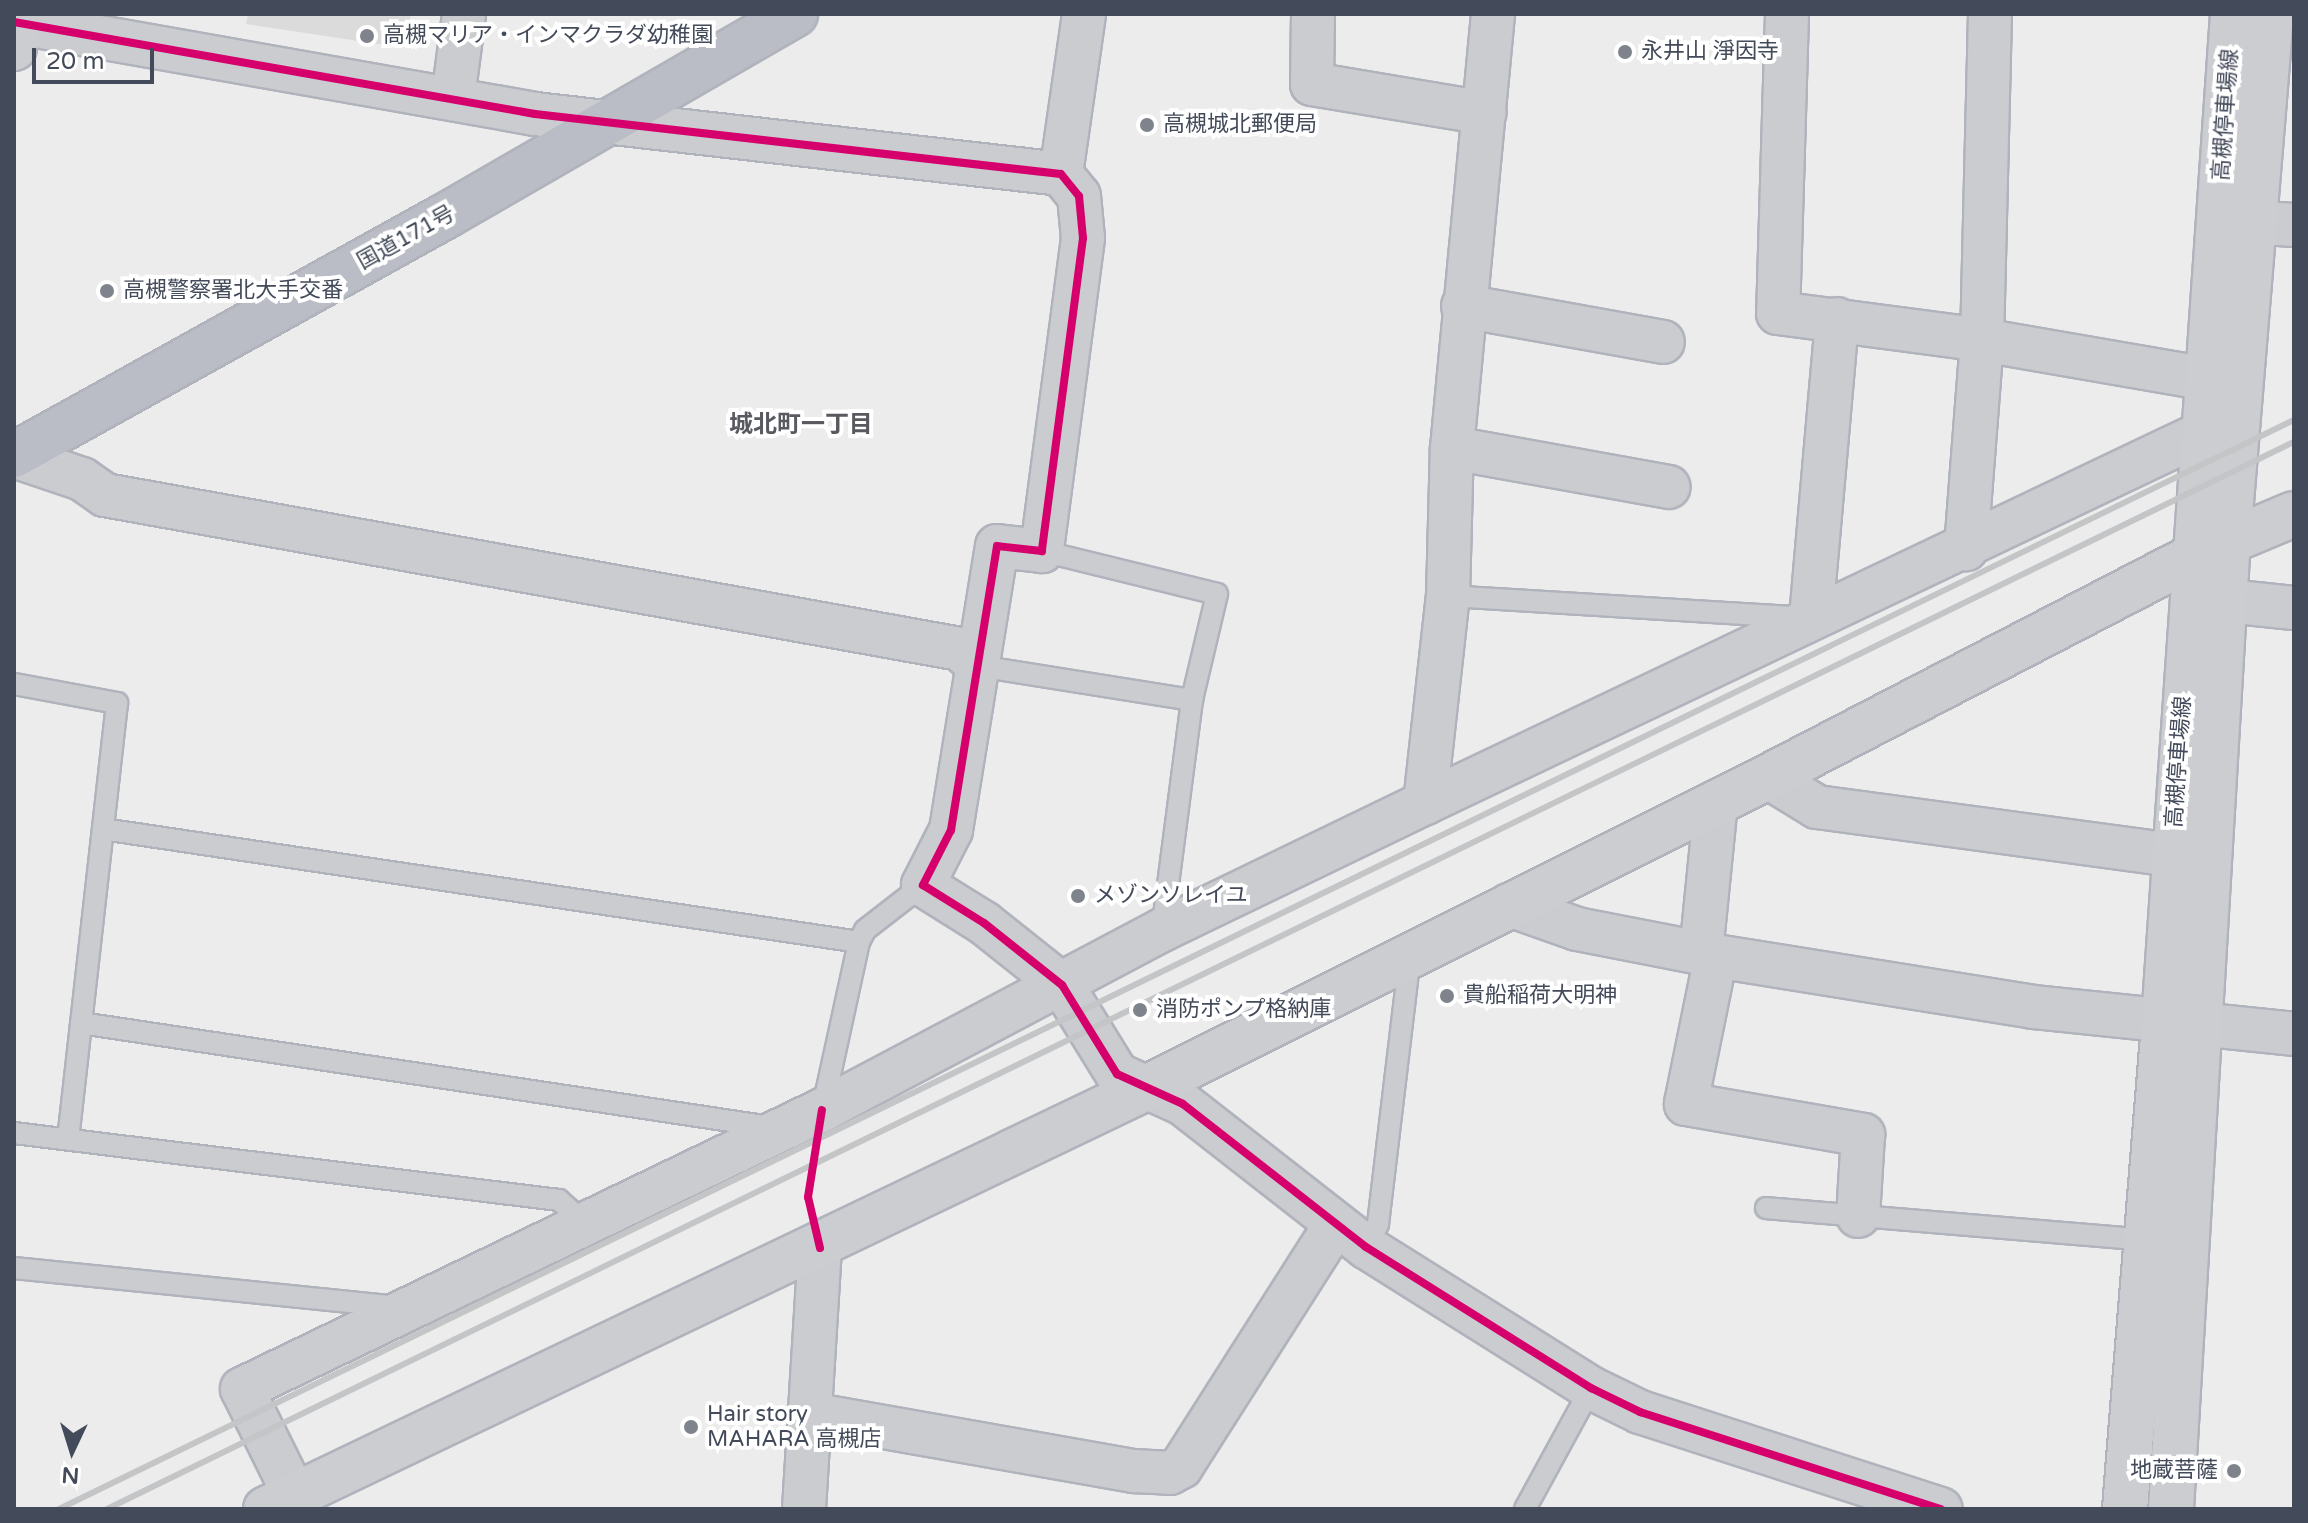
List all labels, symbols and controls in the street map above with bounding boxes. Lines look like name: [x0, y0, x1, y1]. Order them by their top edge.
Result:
place label: 高槻マリア・インマクラダ幼稚園: [383, 23, 713, 49]
marker: 高槻マリア・インマクラダ幼稚園: [358, 27, 376, 45]
scale bar: [36, 32, 158, 82]
place label: 永井山 淨因寺: [1641, 39, 1779, 65]
marker: 永井山 淨因寺: [1616, 43, 1634, 61]
text: 20 m: [46, 47, 104, 76]
street label: 高槻停車場線: [2208, 48, 2244, 182]
place label: 高槻城北郵便局: [1163, 112, 1317, 138]
marker: 高槻城北郵便局: [1138, 116, 1156, 134]
street label: 国道171号: [353, 200, 459, 276]
place label: 高槻警察署北大手交番: [123, 278, 343, 304]
marker: 高槻警察署北大手交番: [98, 282, 116, 300]
district label: 城北町一丁目: [729, 411, 873, 439]
street label: 高槻停車場線: [2161, 695, 2197, 829]
place label: メゾンソレイユ: [1094, 883, 1248, 909]
marker: メゾンソレイユ: [1069, 887, 1087, 905]
place label: 貴船稲荷大明神: [1463, 983, 1617, 1009]
marker: 貴船稲荷大明神: [1438, 987, 1456, 1005]
place label: 消防ポンプ格納庫: [1156, 997, 1332, 1023]
marker: 消防ポンプ格納庫: [1131, 1001, 1149, 1019]
place label: Hair story MAHARA 高槻店: [707, 1401, 881, 1452]
north arrow: [32, 1411, 112, 1491]
marker: Hair story MAHARA 高槻店: [682, 1418, 700, 1436]
place label: 地蔵菩薩: [2130, 1458, 2218, 1484]
text: N: [61, 1461, 80, 1489]
marker: 地蔵菩薩: [2225, 1462, 2243, 1480]

